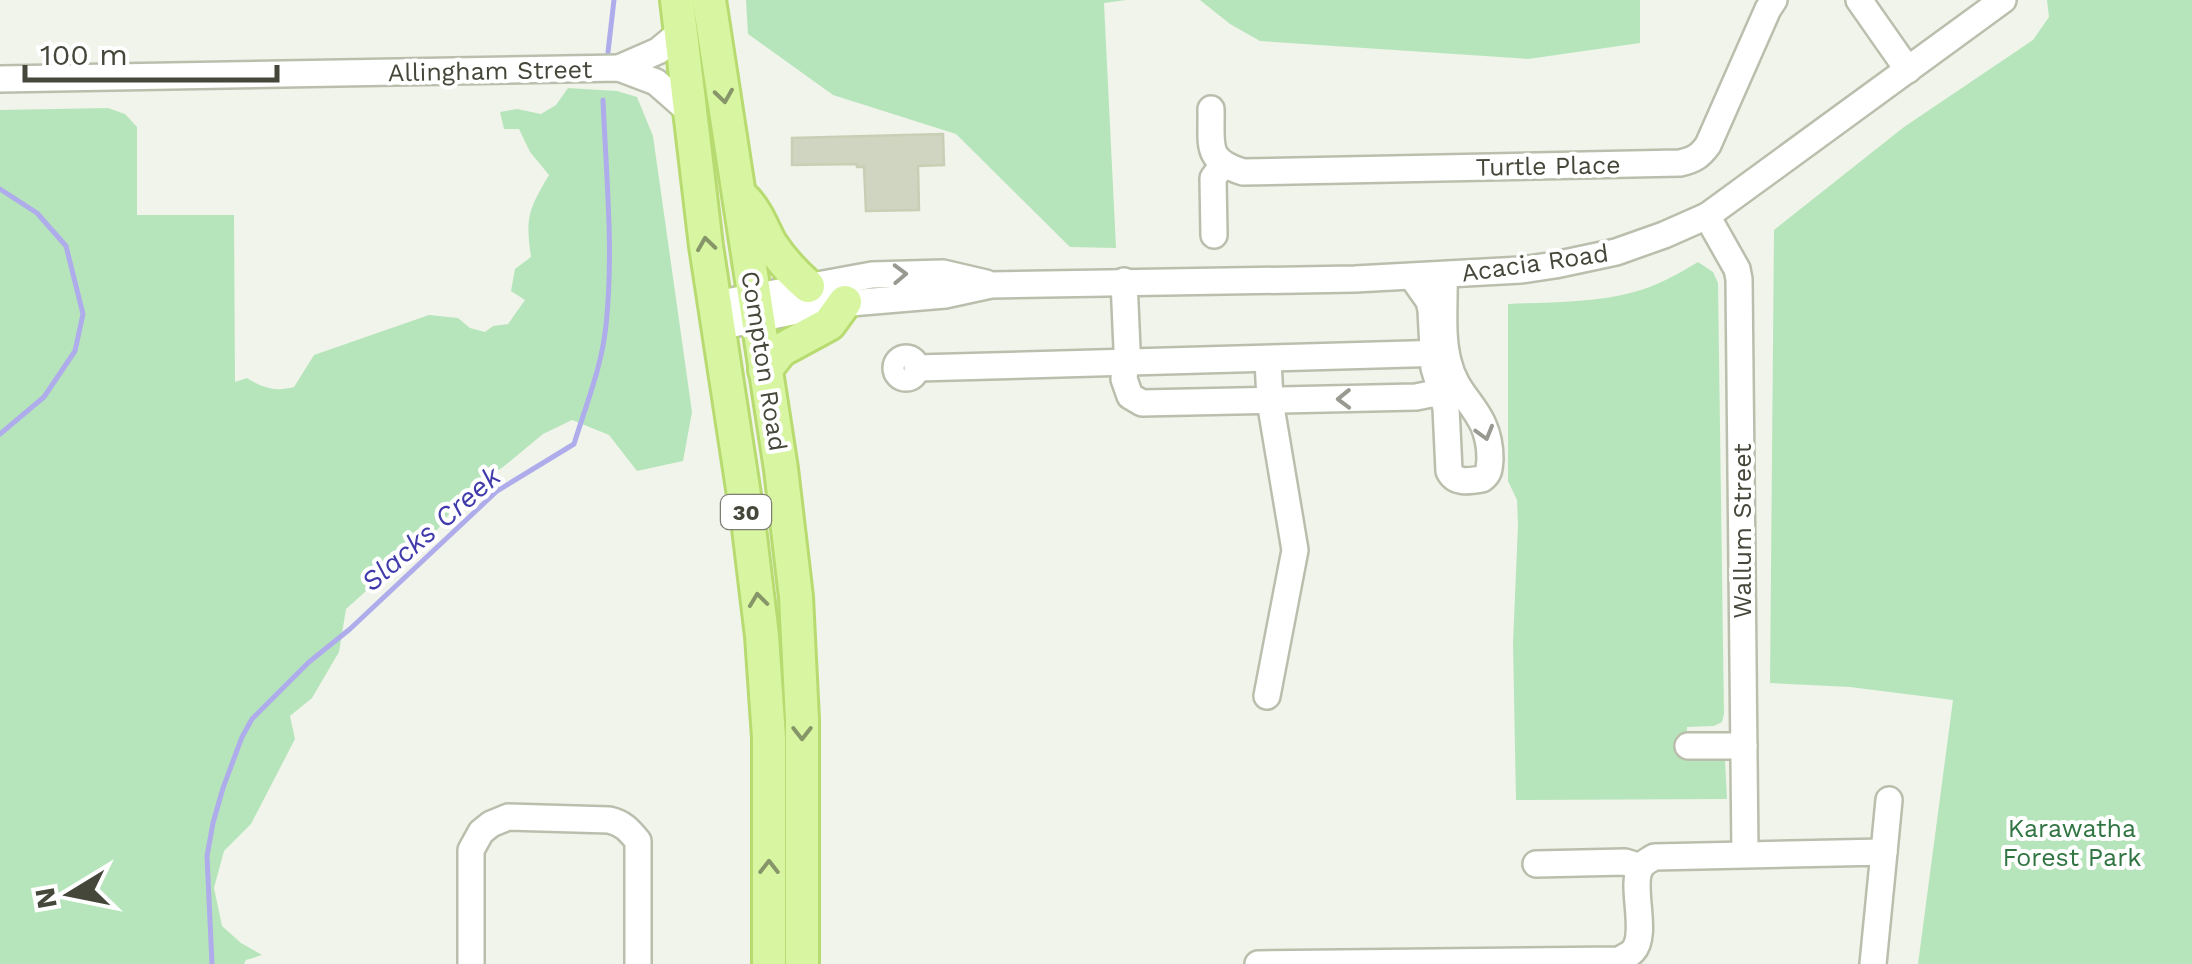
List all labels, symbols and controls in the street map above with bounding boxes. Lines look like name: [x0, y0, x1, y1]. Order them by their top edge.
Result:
scale bar: [25, 20, 278, 82]
text: 100 m: [40, 37, 128, 72]
street label: Allingham Street: [388, 55, 593, 87]
one-way arrow: [713, 88, 734, 105]
street label: Turtle Place: [1475, 150, 1621, 182]
one-way arrow: [696, 235, 717, 251]
street label: Acacia Road: [1460, 238, 1610, 288]
one-way arrow: [892, 263, 908, 284]
street label: Compton Road: [735, 269, 793, 453]
one-way arrow: [1336, 388, 1352, 409]
one-way arrow: [1473, 423, 1494, 441]
street label: Wallum Street: [1728, 443, 1757, 619]
water label: Slacks Creek: [355, 459, 508, 598]
road number: 30: [721, 495, 771, 529]
one-way arrow: [748, 592, 769, 608]
one-way arrow: [791, 726, 813, 741]
park label: Karawatha Forest Park: [2002, 814, 2142, 872]
north arrow: [20, 844, 120, 944]
one-way arrow: [758, 858, 780, 874]
text: N: [28, 885, 64, 911]

